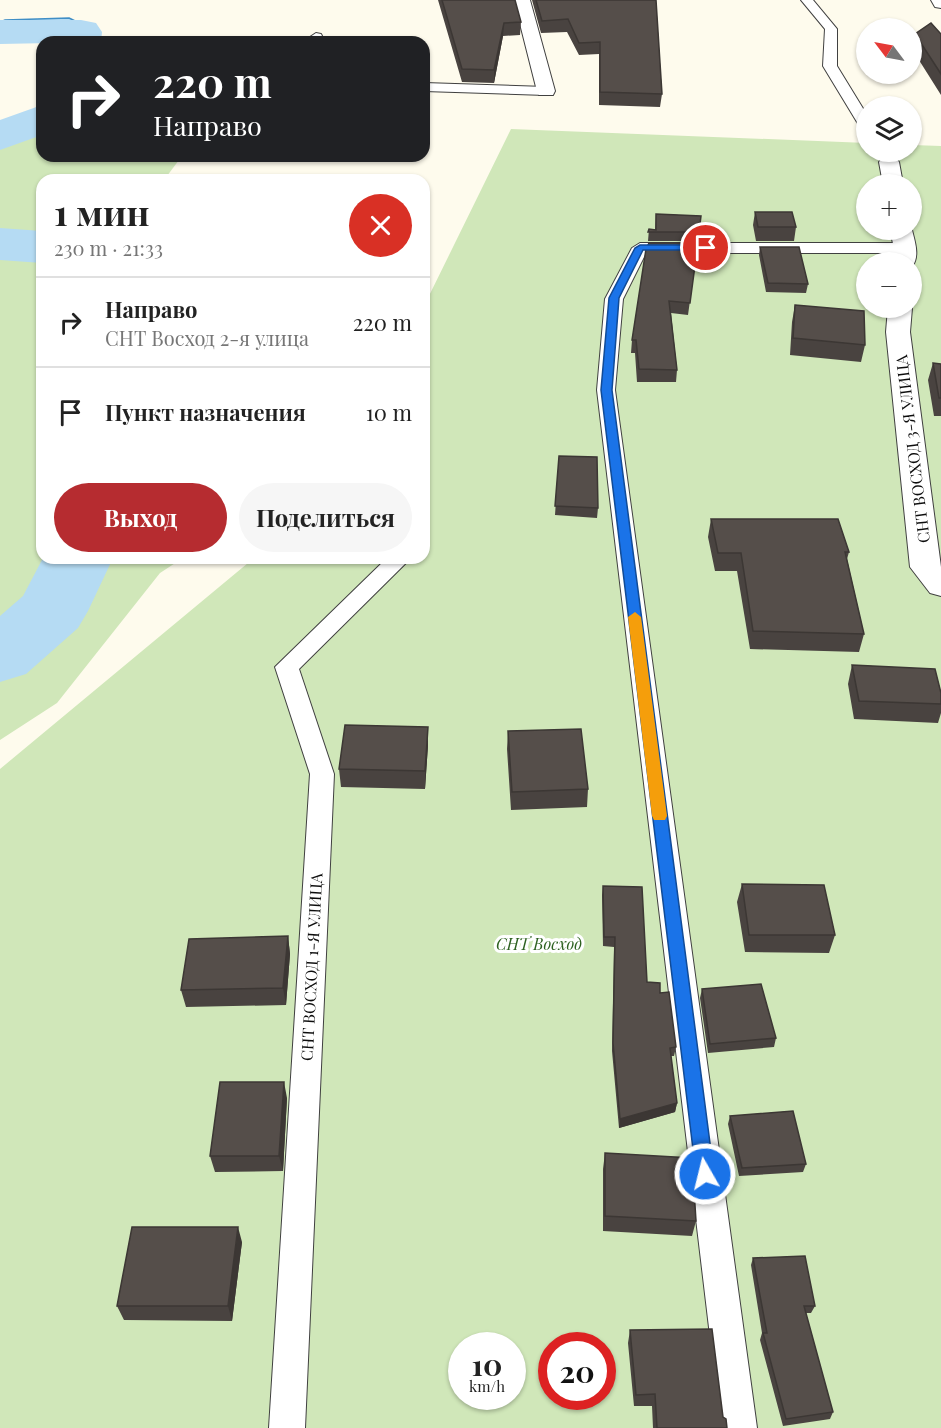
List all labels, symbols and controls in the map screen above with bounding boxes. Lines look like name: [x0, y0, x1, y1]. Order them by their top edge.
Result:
north arrow: [856, 18, 922, 84]
map controls: [856, 18, 922, 318]
text: 220 m: [153, 53, 272, 109]
icon: right: [54, 60, 132, 138]
button: layers: [856, 96, 922, 162]
text: Направо: [153, 107, 262, 143]
button: +: [856, 174, 922, 240]
text: 1 мин: [54, 187, 149, 235]
button: close: [349, 194, 412, 257]
pin: [680, 222, 731, 273]
icon: arrive: [689, 231, 722, 264]
text: 230 m · 21:33: [54, 234, 163, 261]
button: −: [856, 252, 922, 318]
text: Направо: [105, 294, 198, 324]
icon: right: [54, 306, 87, 339]
text: 220 m: [353, 307, 412, 337]
text: СНТ Восход 2-я улица: [105, 324, 309, 351]
street label: СНТ ВОСХОД 3-Я УЛИЦА: [890, 353, 934, 544]
icon: arrive: [54, 396, 87, 429]
text: Пункт назначения: [105, 397, 306, 427]
text: 10 m: [366, 397, 412, 427]
button: Выход: [54, 483, 227, 552]
button: Поделиться: [239, 483, 412, 552]
street label: СНТ ВОСХОД 1-Я УЛИЦА: [296, 872, 326, 1061]
park label: СНТ Восход: [496, 933, 582, 954]
position arrow: [673, 1142, 737, 1206]
speed limit sign: 20: [538, 1332, 616, 1410]
text: 10: [472, 1344, 502, 1384]
text: km/h: [469, 1376, 505, 1396]

